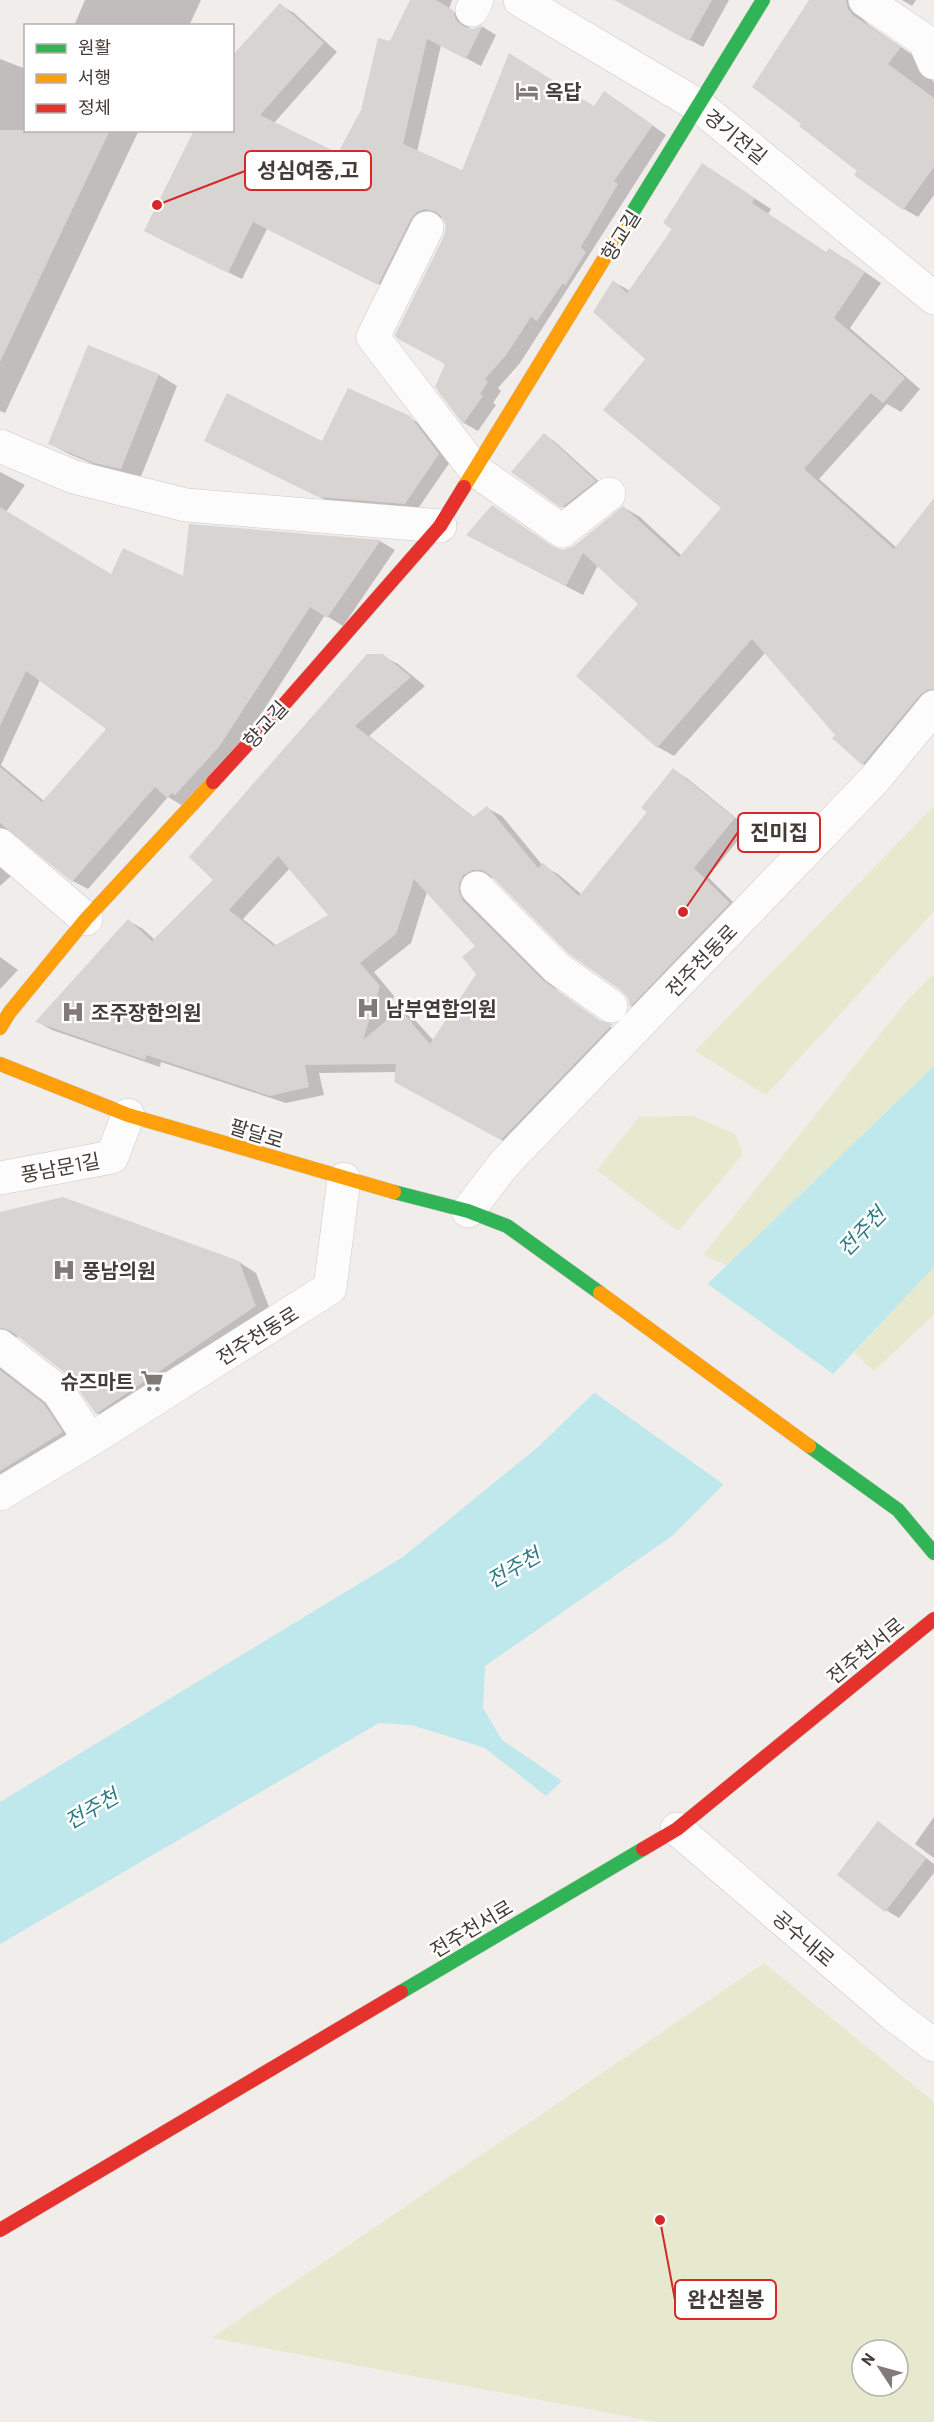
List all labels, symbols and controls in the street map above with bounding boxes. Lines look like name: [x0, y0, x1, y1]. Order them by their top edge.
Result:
legend: [24, 24, 234, 132]
text: 원활: [78, 36, 111, 58]
text: 서행: [78, 66, 111, 88]
hotel icon: 옥답: [514, 78, 540, 104]
place label: 옥답: [545, 79, 582, 103]
text: 정체: [78, 96, 111, 118]
street label: 경기전길: [700, 104, 772, 168]
callout: 성심여중,고: [245, 151, 371, 190]
text: 성심여중,고: [257, 157, 359, 182]
street label: 향교길: [595, 205, 645, 265]
street label: 향교길: [238, 695, 292, 753]
callout: 진미집: [738, 813, 820, 852]
text: 진미집: [750, 819, 808, 844]
street label: 전주천동로: [660, 919, 742, 1001]
hospital icon: 남부연합의원: [355, 995, 381, 1021]
place label: 남부연합의원: [386, 996, 496, 1020]
hospital icon: 조주장한의원: [60, 999, 86, 1025]
place label: 조주장한의원: [91, 1000, 201, 1024]
street label: 팔달로: [227, 1113, 287, 1153]
street label: 풍남문1길: [18, 1148, 102, 1186]
water label: 전주천: [832, 1200, 892, 1261]
hospital icon: 풍남의원: [51, 1257, 77, 1283]
place label: 풍남의원: [82, 1258, 156, 1282]
street label: 전주천동로: [212, 1300, 302, 1370]
supermarket icon: 슈즈마트: [139, 1368, 165, 1394]
place label: 슈즈마트: [60, 1369, 134, 1393]
water label: 전주천: [482, 1540, 547, 1592]
street label: 전주천서로: [822, 1612, 908, 1688]
water label: 전주천: [60, 1781, 125, 1833]
street label: 전주천서로: [425, 1894, 517, 1962]
street label: 공수내로: [768, 1905, 840, 1971]
callout: 완산칠봉: [675, 2280, 776, 2319]
text: 완산칠봉: [687, 2286, 765, 2311]
north arrow: [850, 2338, 910, 2398]
text: N: [857, 2349, 878, 2369]

